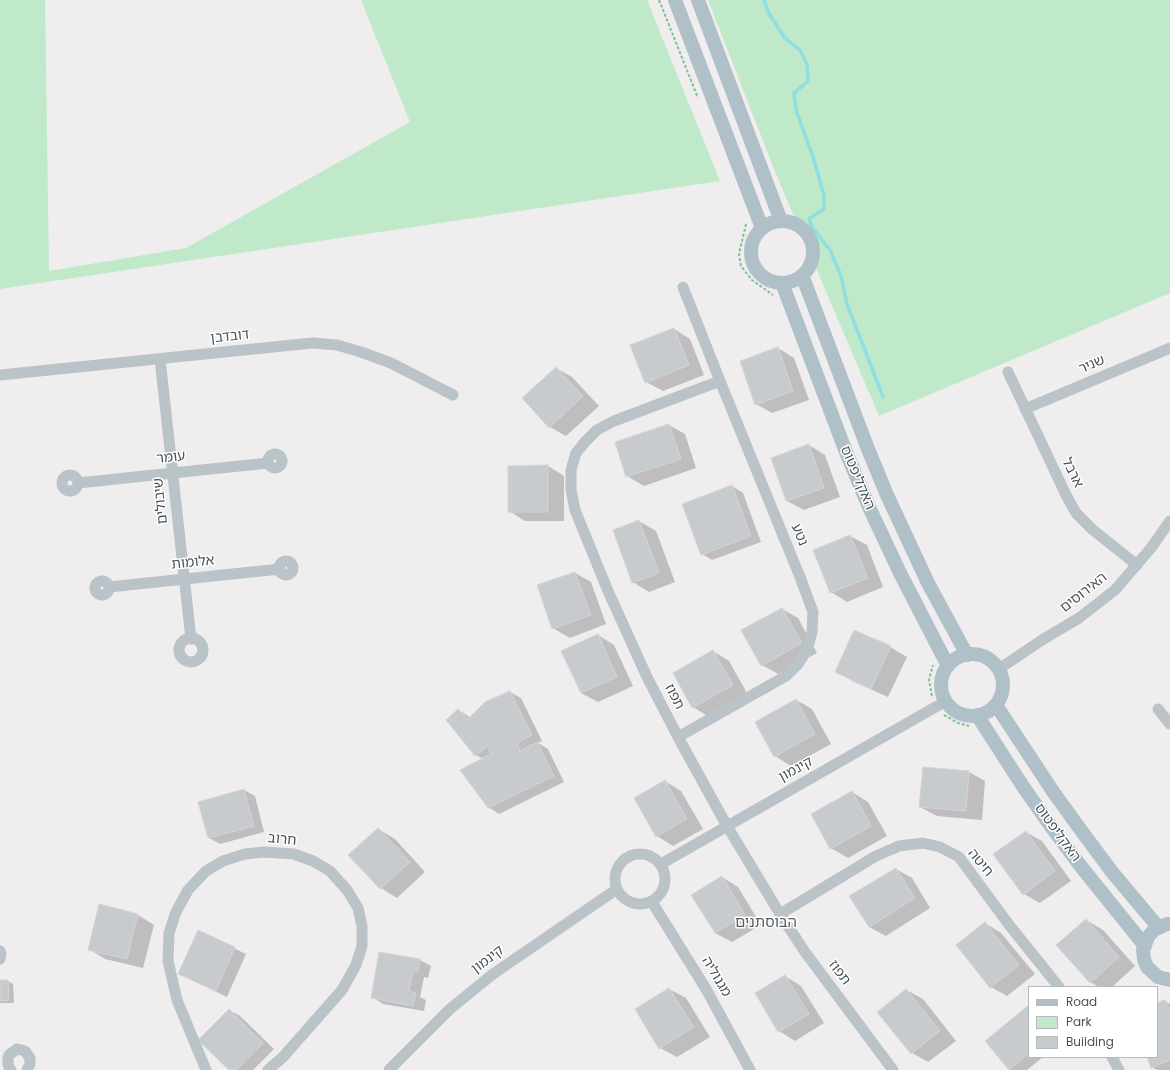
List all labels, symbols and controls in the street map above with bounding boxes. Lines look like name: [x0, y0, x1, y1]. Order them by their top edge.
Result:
street label: דובדבן: [210, 327, 250, 347]
street label: שניר: [1077, 352, 1107, 378]
street label: האקליפטוס: [836, 444, 878, 512]
street label: עומר: [156, 448, 186, 468]
street label: ארבל: [1058, 455, 1086, 491]
street label: שיבולים: [150, 477, 172, 525]
street label: נטע: [787, 522, 811, 548]
street label: אלומות: [171, 552, 215, 574]
street label: האירוסים: [1057, 569, 1111, 617]
street label: תפוז: [661, 681, 687, 713]
street label: קינמון: [776, 754, 816, 786]
street label: האקליפטוס: [1030, 801, 1084, 865]
street label: חרוב: [267, 830, 297, 850]
street label: חיטה: [964, 846, 996, 880]
district label: הבוסתנים: [735, 914, 797, 932]
street label: קינמון: [468, 942, 508, 978]
street label: מגנוליה: [697, 954, 735, 1000]
street label: תפוז: [824, 957, 854, 989]
legend: [1028, 986, 1158, 1058]
text: Road: [1066, 993, 1097, 1010]
text: Park: [1066, 1013, 1092, 1030]
text: Building: [1066, 1033, 1114, 1050]

